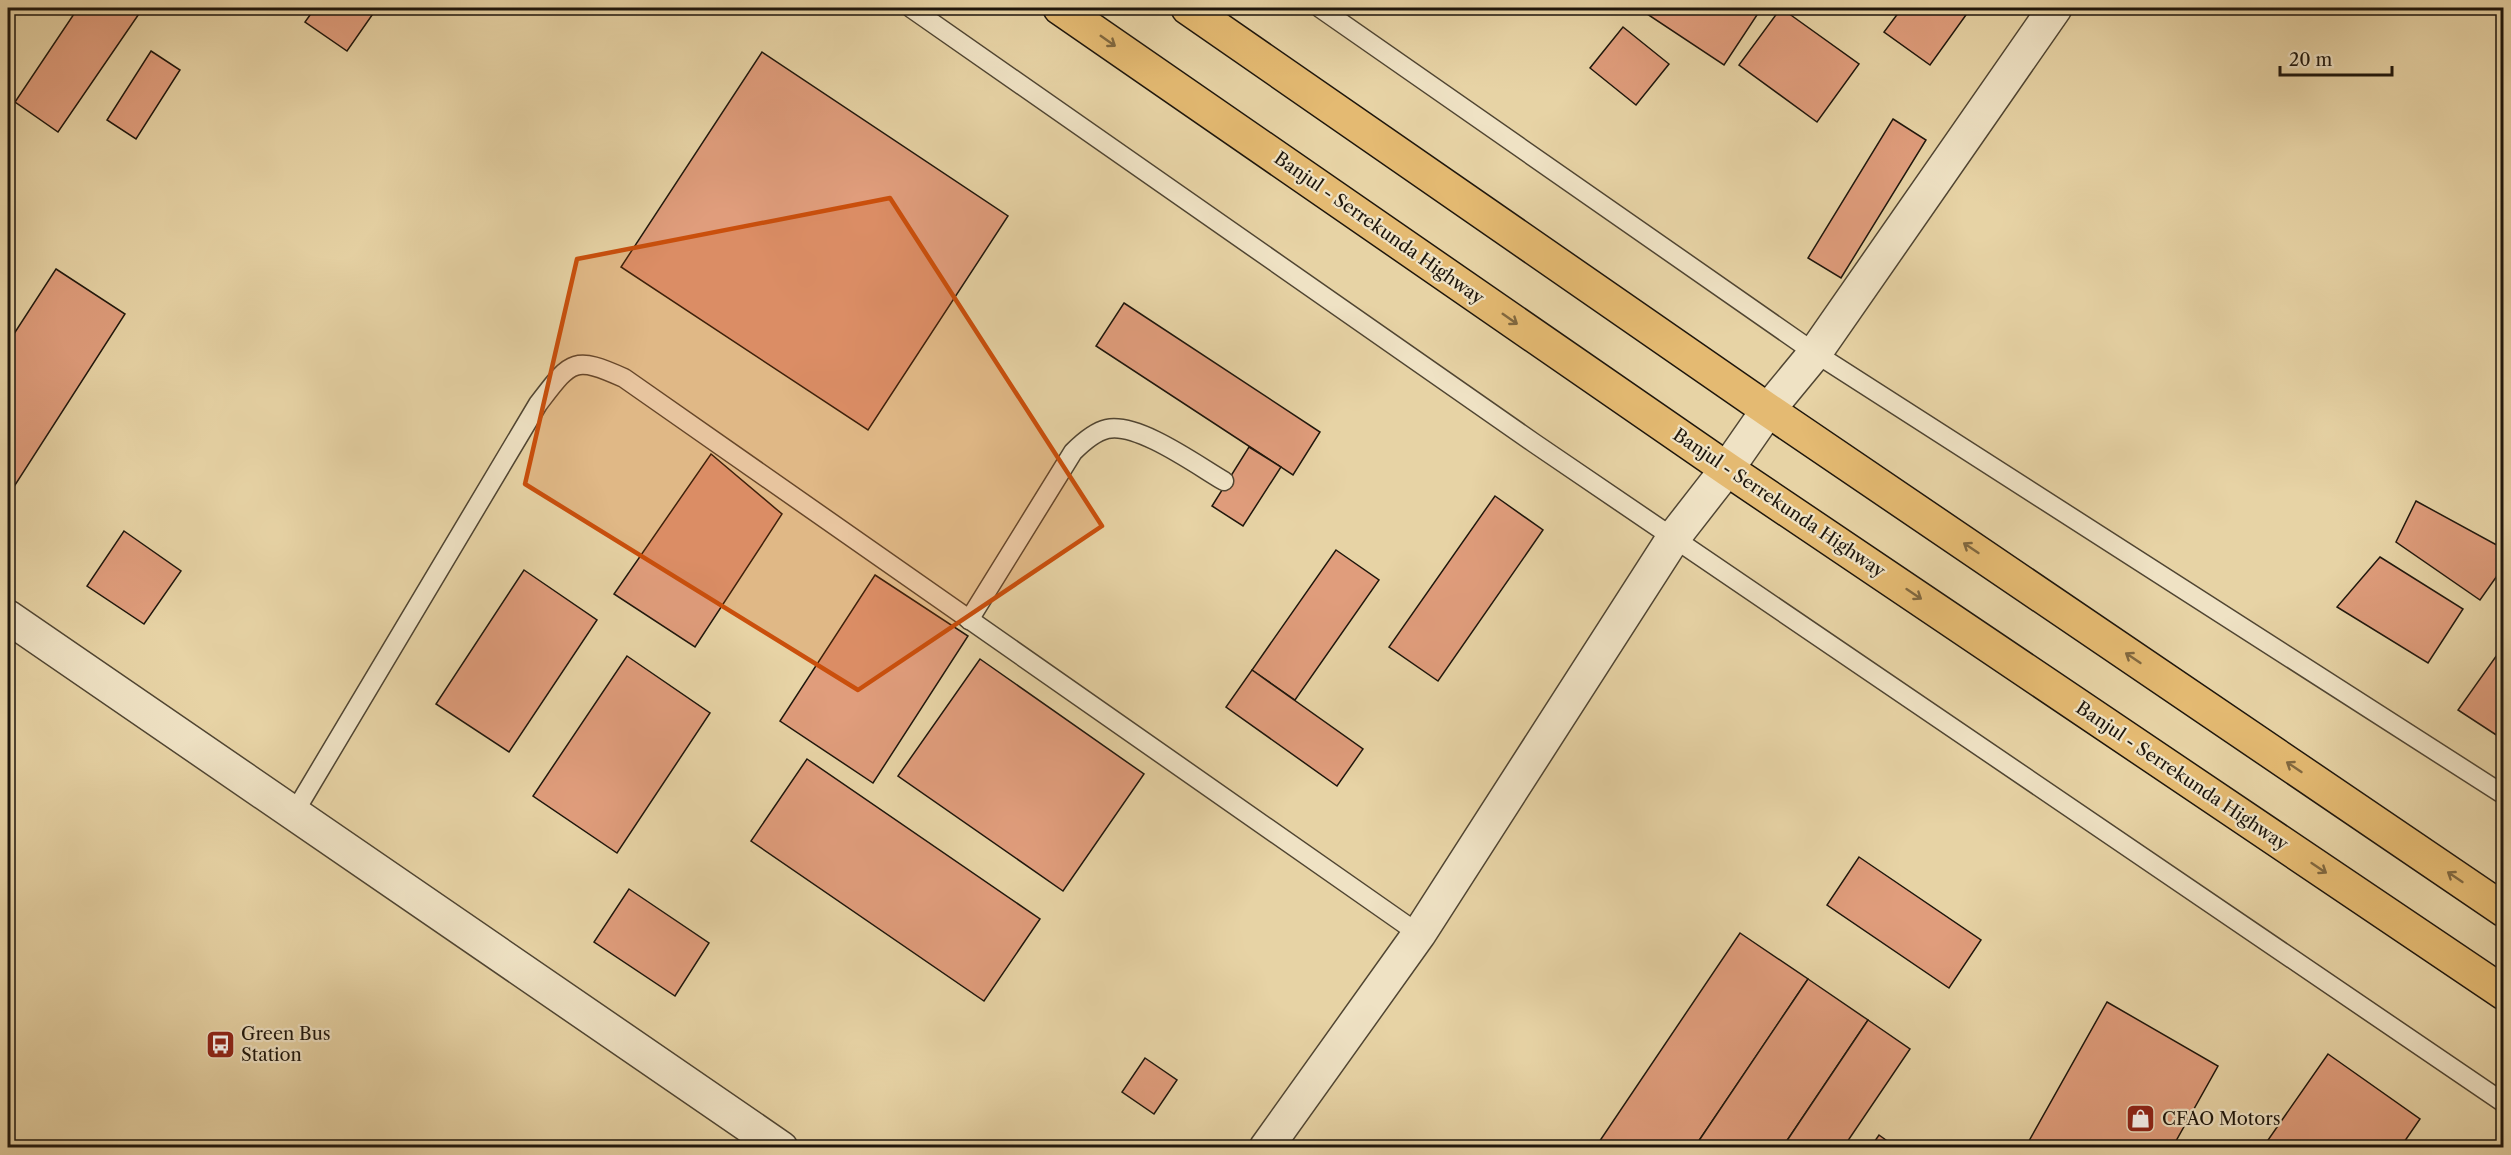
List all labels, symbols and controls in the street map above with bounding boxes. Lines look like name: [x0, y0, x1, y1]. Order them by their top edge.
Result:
one-way arrow: [1099, 35, 1115, 47]
scale bar: [2280, 39, 2392, 77]
text: 20 m: [2289, 49, 2333, 71]
street label: Banjul - Serrekunda Highway: [1270, 147, 1489, 310]
one-way arrow: [1501, 313, 1518, 325]
street label: Banjul - Serrekunda Highway: [1669, 424, 1890, 583]
one-way arrow: [1964, 542, 1980, 554]
one-way arrow: [1905, 589, 1922, 601]
one-way arrow: [2125, 652, 2141, 664]
street label: Banjul - Serrekunda Highway: [2072, 697, 2293, 856]
one-way arrow: [2286, 761, 2303, 773]
one-way arrow: [2310, 862, 2327, 874]
one-way arrow: [2447, 871, 2464, 883]
place label: Green Bus Station: [241, 1023, 331, 1066]
bus stop icon: Green Bus Station: [204, 1028, 236, 1060]
shop icon: CFAO Motors: [2125, 1103, 2157, 1135]
place label: CFAO Motors: [2162, 1108, 2281, 1130]

